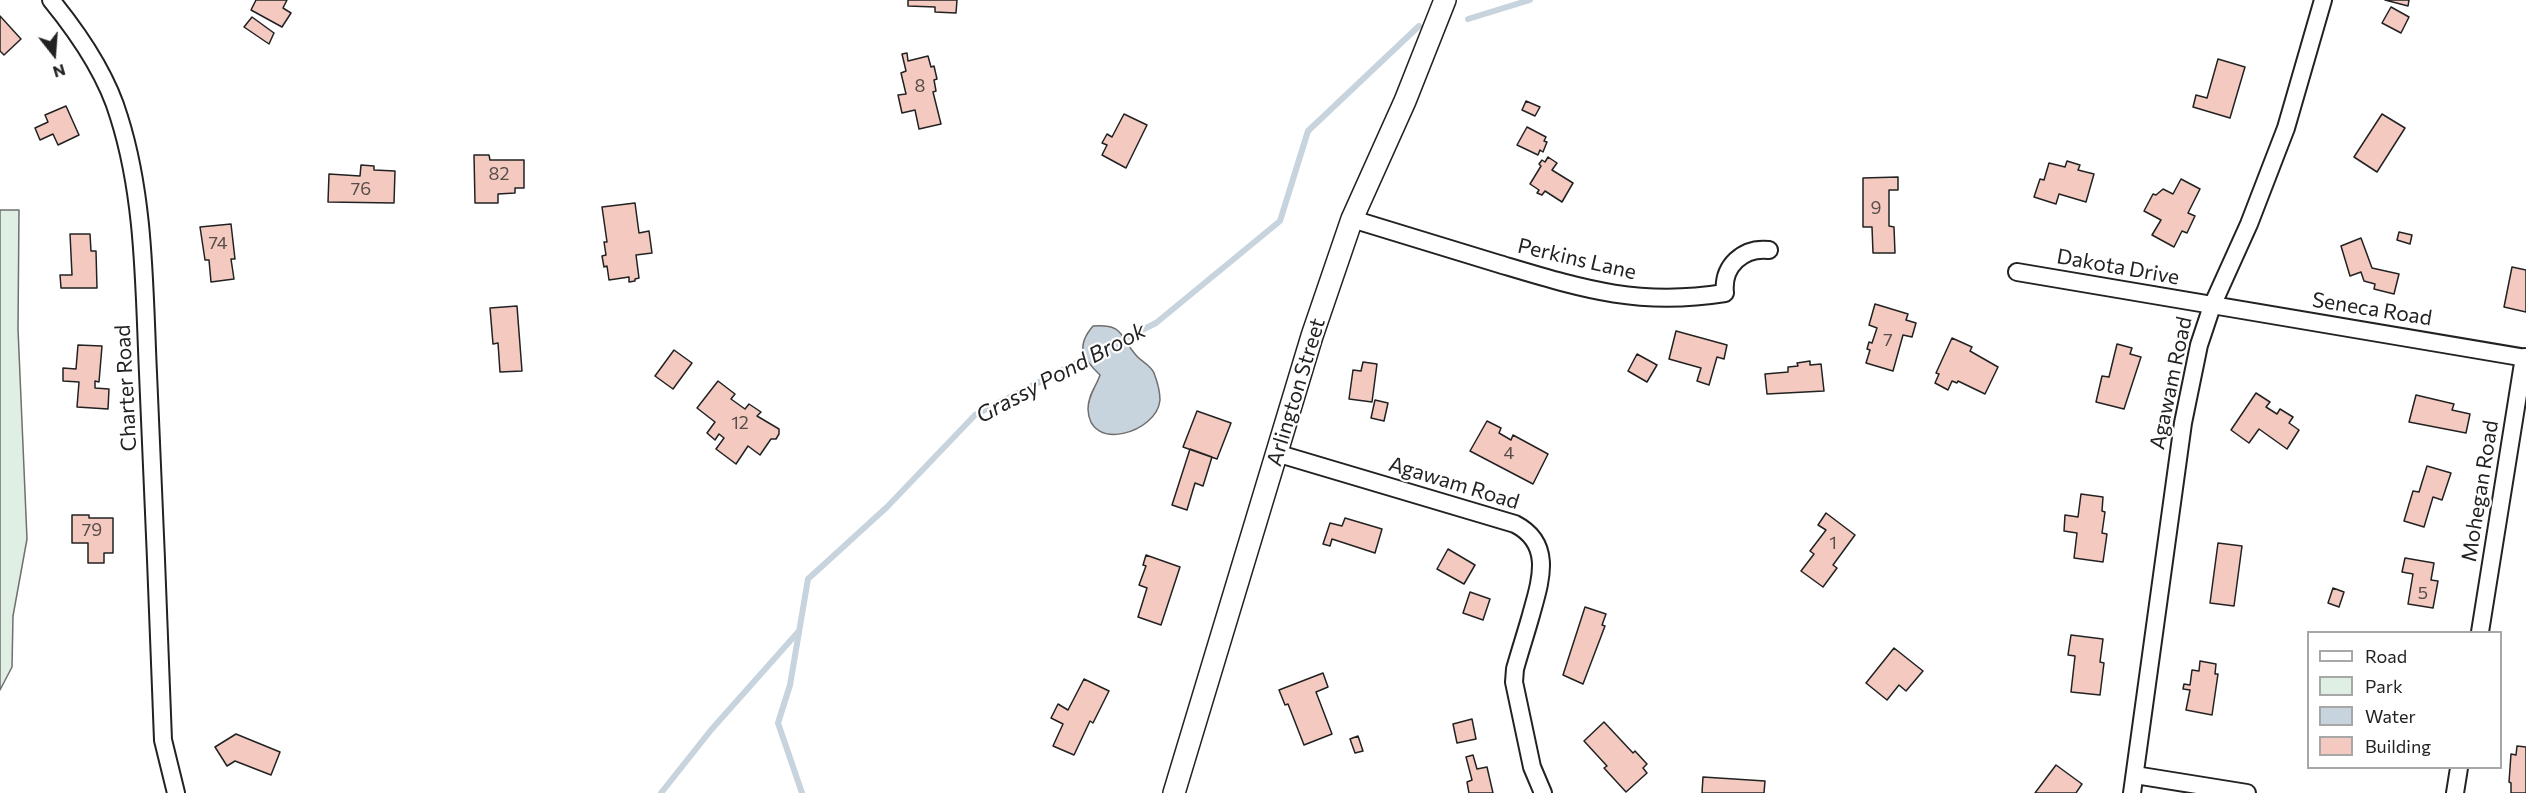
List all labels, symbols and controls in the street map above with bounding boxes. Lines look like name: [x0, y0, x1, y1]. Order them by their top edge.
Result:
north arrow: [24, 24, 84, 84]
text: N: [51, 61, 68, 83]
house number: 8: [915, 75, 925, 97]
house number: 82: [489, 163, 509, 185]
house number: 76: [351, 178, 371, 200]
house number: 9: [1871, 197, 1881, 219]
house number: 74: [208, 232, 228, 254]
street label: Perkins Lane: [1515, 233, 1639, 285]
street label: Dakota Drive: [2055, 244, 2181, 290]
street label: Seneca Road: [2310, 287, 2434, 331]
street label: Agawam Road: [2145, 314, 2197, 452]
street label: Arlington Street: [1262, 315, 1330, 469]
water label: Grassy Pond Brook: [972, 317, 1150, 429]
street label: Charter Road: [110, 324, 142, 452]
house number: 7: [1883, 329, 1893, 351]
house number: 12: [731, 412, 749, 434]
street label: Mohegan Road: [2456, 418, 2504, 564]
house number: 4: [1504, 442, 1514, 464]
street label: Agawam Road: [1386, 451, 1522, 515]
house number: 79: [82, 519, 102, 541]
house number: 1: [1829, 532, 1837, 554]
house number: 5: [2418, 582, 2428, 604]
legend: [2307, 631, 2502, 769]
text: Road: [2365, 645, 2407, 667]
text: Park: [2365, 675, 2403, 697]
text: Water: [2365, 705, 2416, 727]
text: Building: [2365, 735, 2431, 757]

